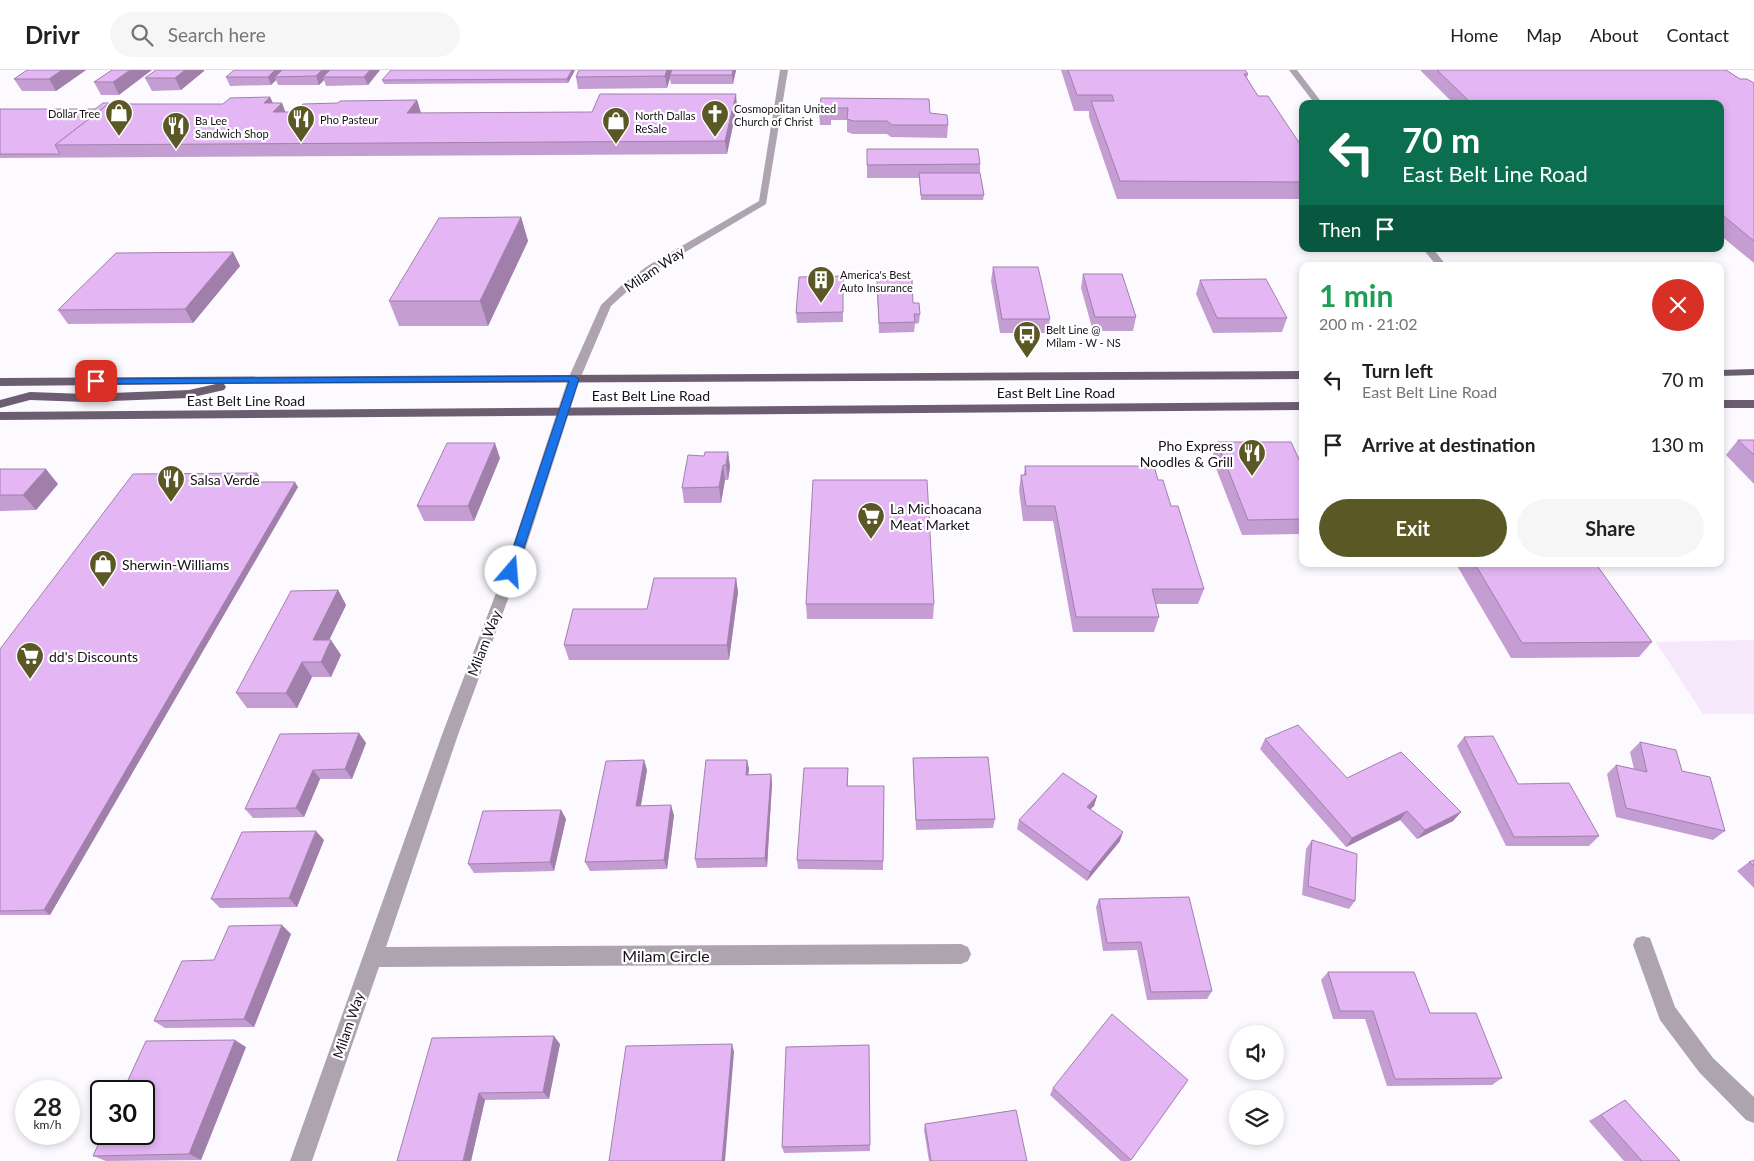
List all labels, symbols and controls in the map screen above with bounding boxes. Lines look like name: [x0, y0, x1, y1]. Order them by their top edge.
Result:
search box: [110, 12, 460, 57]
text: Drivr: [25, 20, 80, 49]
icon: search: [128, 21, 156, 49]
text: Search here: [168, 23, 266, 46]
text: Home: [1450, 24, 1498, 46]
text: Map: [1526, 24, 1562, 46]
text: About: [1590, 24, 1639, 46]
text: Contact: [1667, 24, 1729, 46]
shop icon: Dollar Tree: [104, 98, 134, 137]
church icon: Cosmopolitan United Church of Christ: [700, 99, 730, 138]
place label: Cosmopolitan United Church of Christ: [734, 102, 836, 128]
restaurant icon: Pho Pasteur: [286, 104, 316, 143]
shop icon: North Dallas ReSale: [601, 106, 631, 145]
place label: Dollar Tree: [48, 107, 100, 120]
place label: North Dallas ReSale: [635, 109, 696, 135]
restaurant icon: Ba Lee Sandwich Shop: [161, 111, 191, 150]
place label: Pho Pasteur: [320, 113, 378, 126]
place label: Ba Lee Sandwich Shop: [195, 114, 269, 140]
text: 70 m: [1402, 118, 1480, 160]
icon: left: [1319, 120, 1384, 185]
text: East Belt Line Road: [1402, 160, 1588, 187]
icon: arrive: [1371, 215, 1399, 243]
text: Then: [1319, 218, 1361, 241]
street label: Milam Way: [621, 242, 688, 295]
building icon: America's Best Auto Insurance: [806, 265, 836, 304]
place label: America's Best Auto Insurance: [840, 268, 913, 294]
text: 1 min: [1319, 277, 1393, 313]
button: close: [1652, 279, 1704, 331]
text: 200 m · 21:02: [1319, 314, 1418, 333]
bus stop icon: Belt Line @ Milam - W - NS: [1012, 320, 1042, 359]
place label: Belt Line @ Milam - W - NS: [1046, 323, 1121, 349]
text: Turn left: [1362, 359, 1433, 382]
pin: [75, 360, 117, 402]
icon: left: [1319, 366, 1347, 394]
icon: arrive: [82, 367, 110, 395]
text: 70 m: [1661, 368, 1704, 391]
text: East Belt Line Road: [1362, 382, 1497, 401]
street label: East Belt Line Road: [997, 384, 1115, 401]
street label: East Belt Line Road: [592, 387, 710, 404]
street label: East Belt Line Road: [187, 392, 305, 409]
icon: arrive: [1319, 431, 1347, 459]
text: Arrive at destination: [1362, 433, 1535, 456]
text: 130 m: [1650, 433, 1704, 456]
place label: Pho Express Noodles & Grill: [1140, 437, 1233, 470]
restaurant icon: Pho Express Noodles & Grill: [1237, 438, 1267, 477]
restaurant icon: Salsa Verde: [156, 464, 186, 503]
place label: Salsa Verde: [190, 471, 260, 488]
button: Exit: [1319, 499, 1507, 557]
button: Share: [1517, 499, 1704, 557]
place label: La Michoacana Meat Market: [890, 500, 982, 533]
supermarket icon: La Michoacana Meat Market: [856, 501, 886, 540]
position arrow: [484, 545, 536, 597]
shop icon: Sherwin-Williams: [88, 549, 118, 588]
place label: Sherwin-Williams: [122, 556, 229, 573]
street label: Milam Way: [464, 607, 505, 678]
supermarket icon: dd's Discounts: [15, 641, 45, 680]
place label: dd's Discounts: [49, 648, 138, 665]
street label: Milam Circle: [622, 946, 710, 965]
street label: Milam Way: [329, 989, 368, 1060]
map controls: [1229, 1025, 1284, 1145]
button: sound: [1229, 1025, 1284, 1080]
speed limit sign: 30: [90, 1080, 155, 1145]
button: layers: [1229, 1090, 1284, 1145]
text: 28: [33, 1091, 62, 1121]
text: km/h: [33, 1117, 62, 1132]

